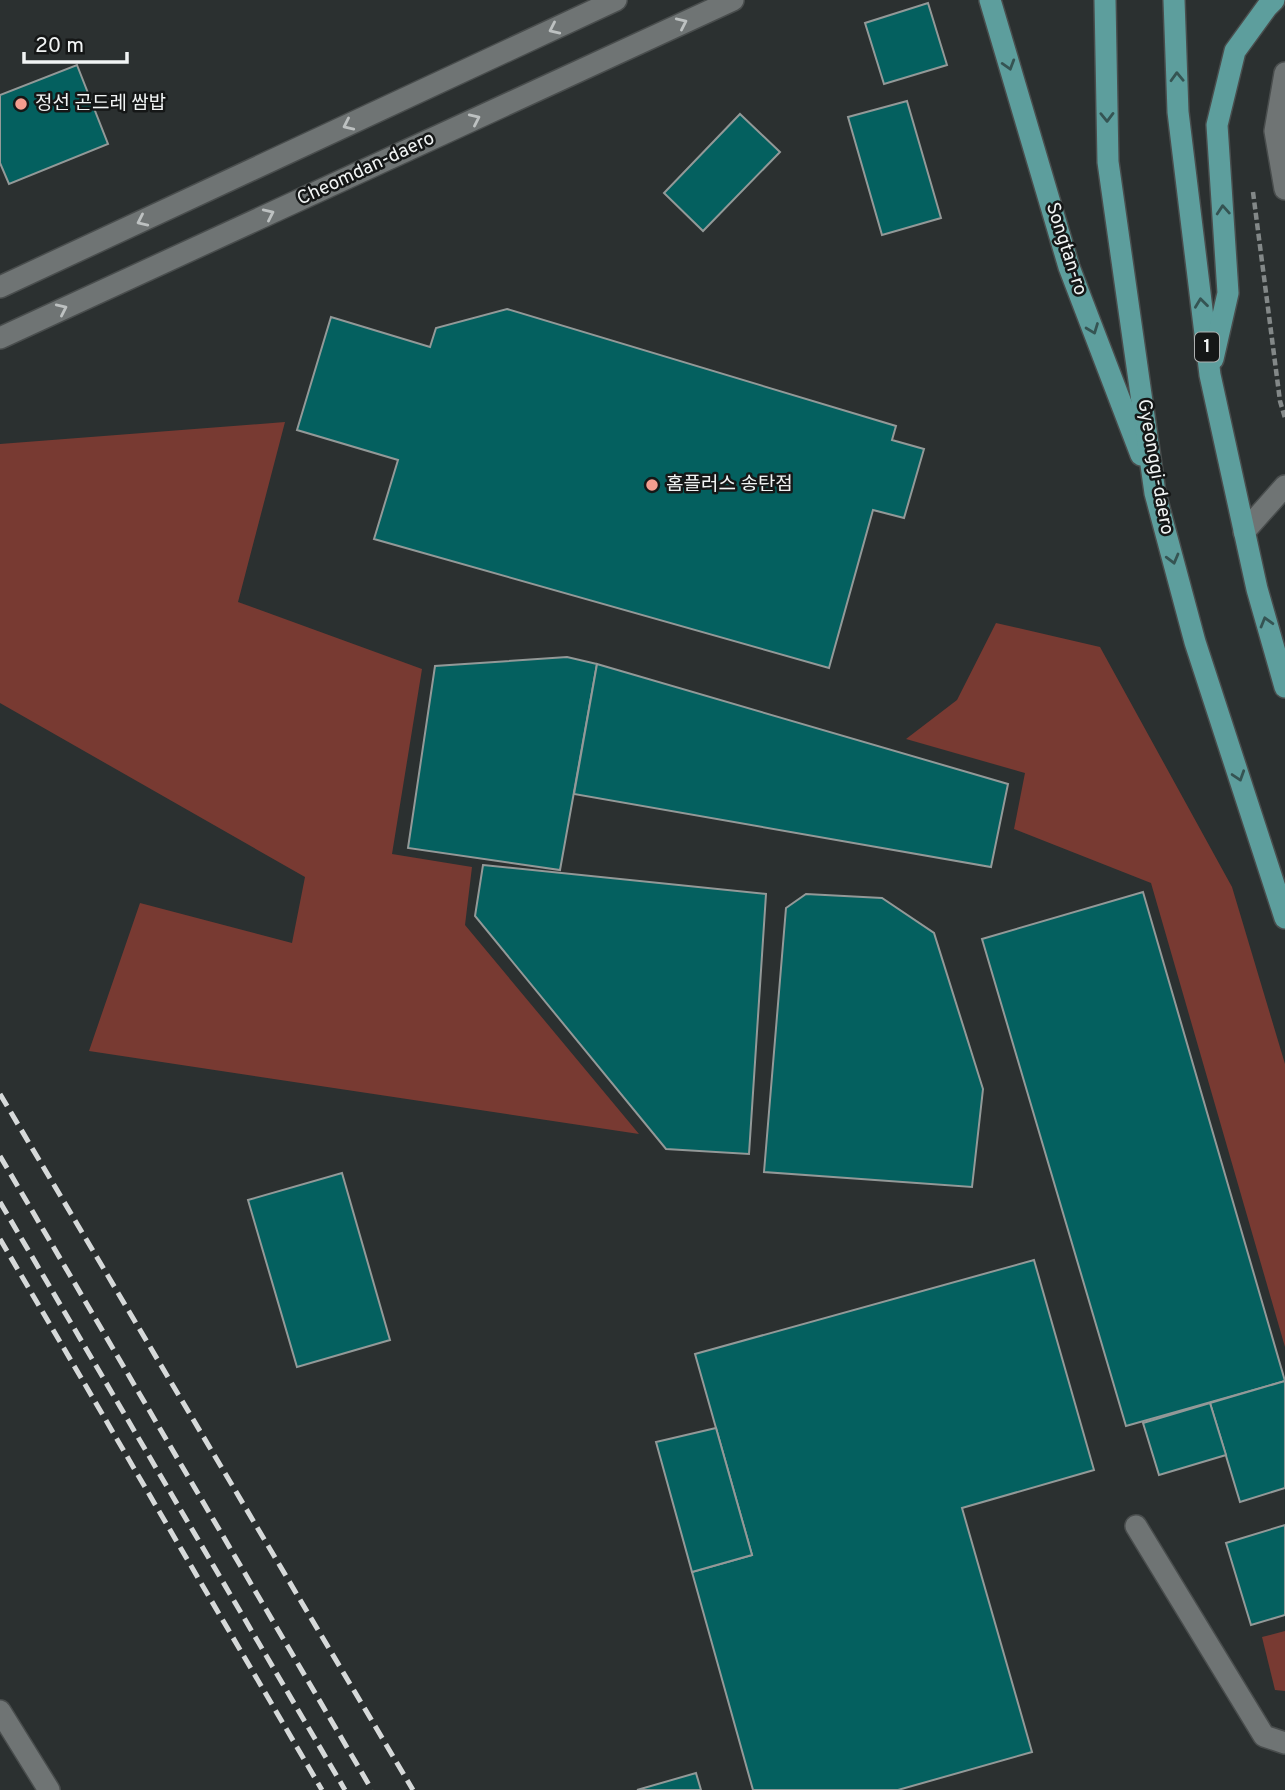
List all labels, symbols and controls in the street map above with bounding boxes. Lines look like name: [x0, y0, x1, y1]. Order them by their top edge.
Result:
one-way arrow: [675, 18, 687, 32]
scale bar: [24, 21, 128, 65]
one-way arrow: [549, 21, 561, 35]
text: 20 m: [35, 33, 84, 60]
one-way arrow: [1001, 59, 1016, 71]
one-way arrow: [1170, 71, 1185, 82]
place label: 정선 곤드레 쌈밥: [35, 92, 166, 116]
marker: 정선 곤드레 쌈밥: [13, 96, 29, 112]
one-way arrow: [1100, 112, 1115, 123]
one-way arrow: [468, 113, 480, 127]
one-way arrow: [343, 117, 355, 131]
street label: Cheomdan-daero: [293, 127, 439, 211]
street label: Songtan-ro: [1040, 200, 1092, 298]
one-way arrow: [1215, 205, 1230, 216]
one-way arrow: [261, 208, 274, 222]
one-way arrow: [137, 213, 149, 227]
one-way arrow: [1194, 297, 1209, 309]
one-way arrow: [55, 303, 67, 317]
one-way arrow: [1085, 322, 1099, 334]
road number: 1: [1195, 332, 1219, 362]
street label: Gyeonggi-daero: [1131, 397, 1179, 537]
place label: 홈플러스 송탄점: [666, 473, 793, 497]
marker: 홈플러스 송탄점: [644, 477, 660, 493]
one-way arrow: [1165, 553, 1179, 565]
one-way arrow: [1260, 616, 1274, 628]
one-way arrow: [1231, 770, 1246, 782]

